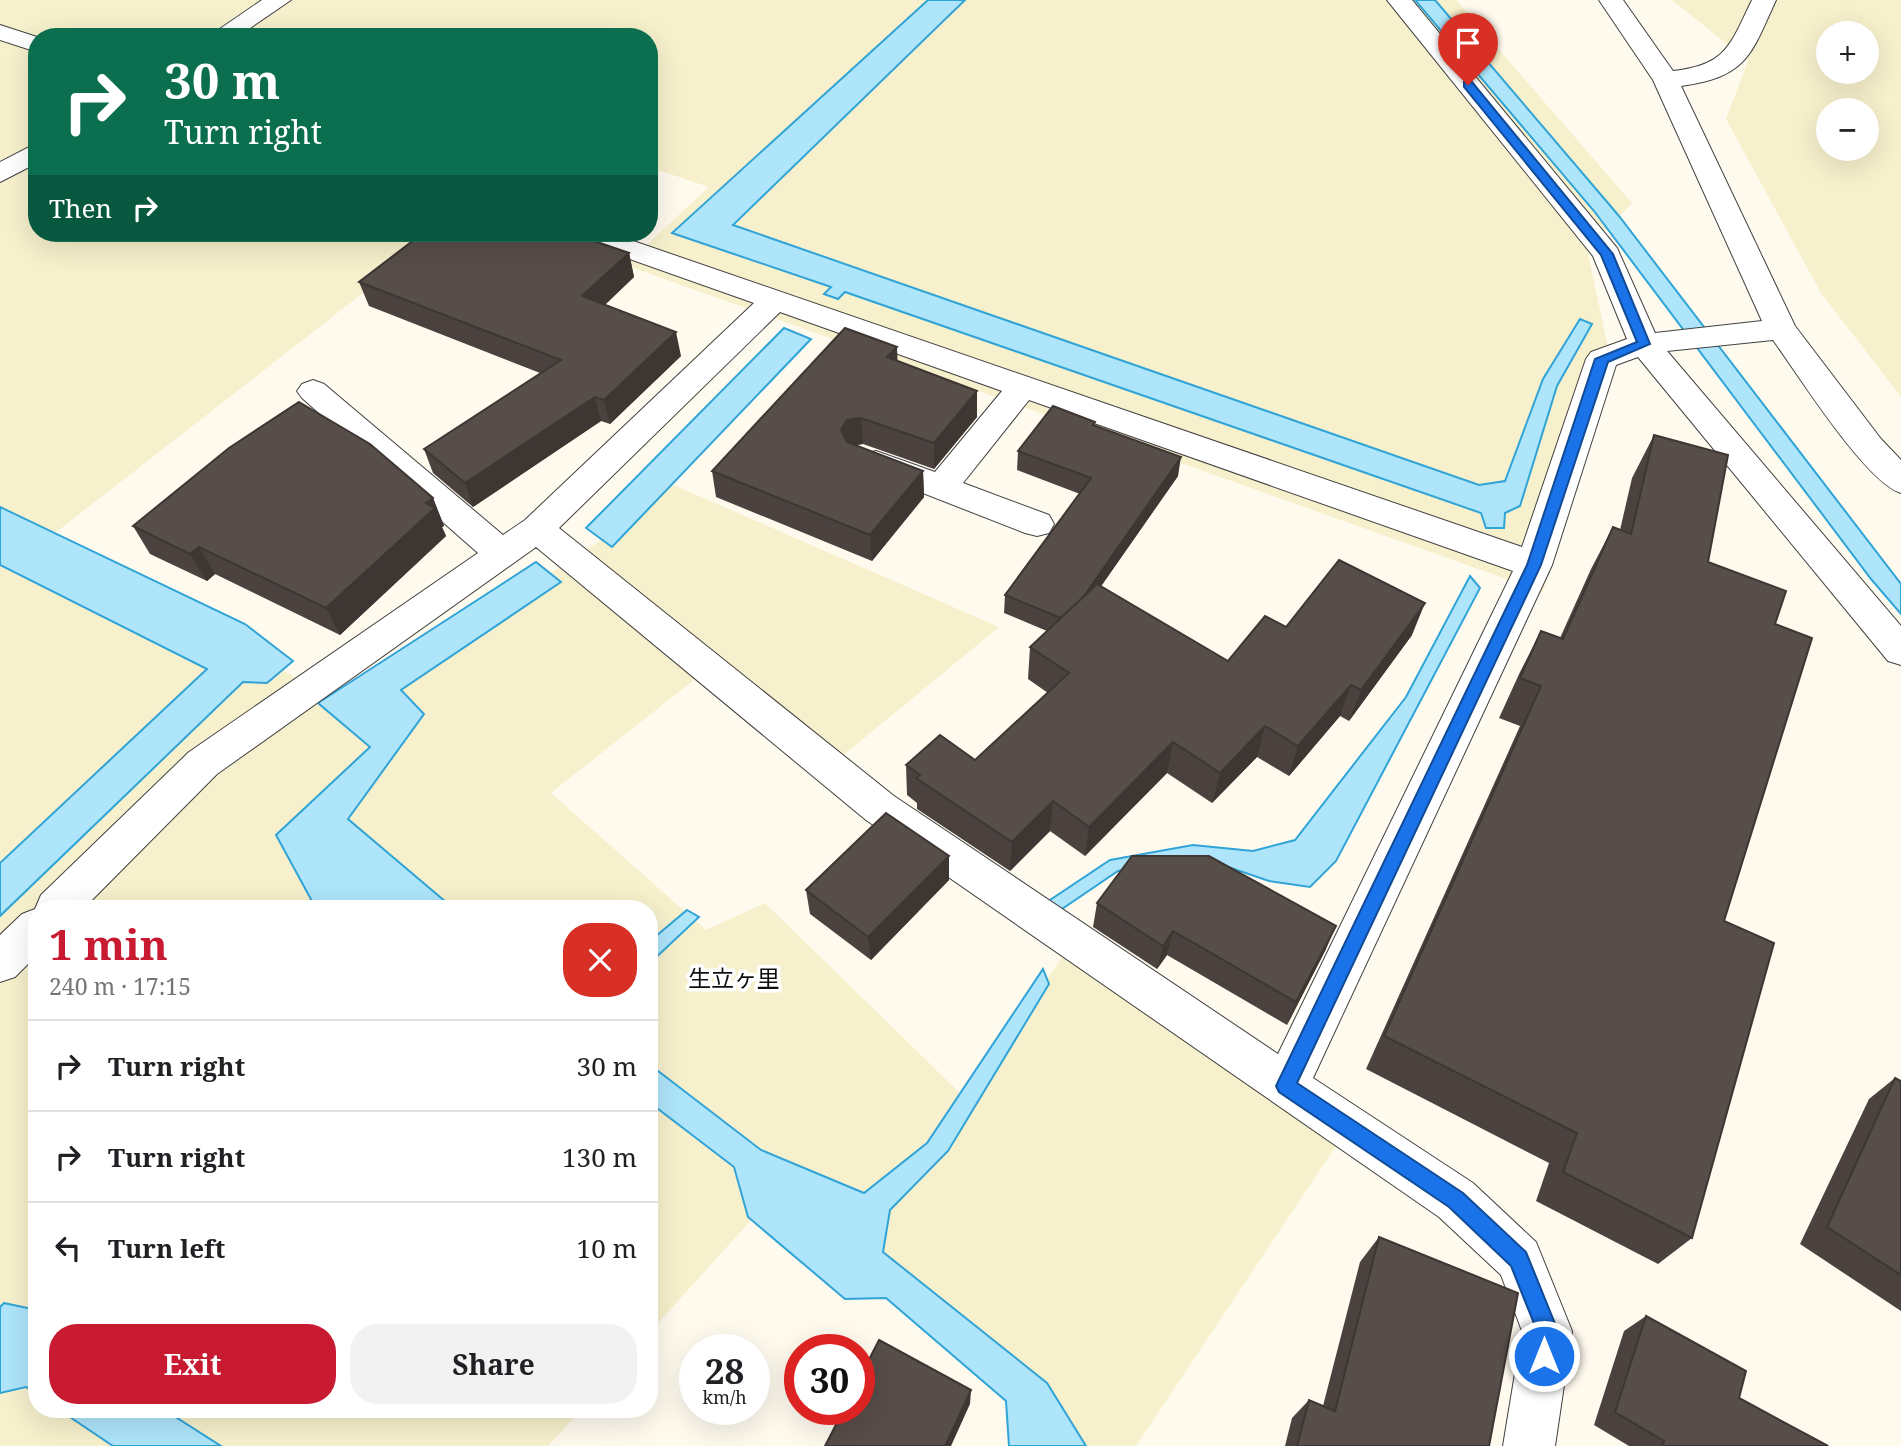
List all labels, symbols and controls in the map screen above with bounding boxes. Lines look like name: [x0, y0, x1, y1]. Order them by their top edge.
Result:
pin: [1438, 13, 1498, 85]
map controls: [1816, 21, 1879, 161]
button: +: [1816, 21, 1879, 84]
icon: arrive: [1449, 24, 1487, 62]
text: 30 m: [164, 47, 280, 113]
icon: right: [49, 56, 140, 147]
button: −: [1816, 98, 1879, 161]
text: Turn right: [164, 110, 322, 153]
icon: right: [126, 189, 164, 227]
text: Then: [49, 190, 112, 226]
text: 1 min: [49, 915, 168, 972]
button: close: [563, 923, 637, 997]
district label: 生立ヶ里: [688, 962, 780, 994]
text: 240 m · 17:15: [49, 970, 191, 1002]
icon: right: [49, 1047, 87, 1085]
text: Turn right: [108, 1048, 245, 1084]
text: 30 m: [577, 1048, 637, 1084]
icon: right: [49, 1138, 87, 1176]
text: Turn right: [108, 1139, 245, 1175]
text: 130 m: [562, 1139, 637, 1175]
icon: left: [49, 1229, 87, 1267]
text: Turn left: [108, 1230, 225, 1266]
text: 10 m: [577, 1230, 637, 1266]
position arrow: [1507, 1319, 1581, 1393]
button: Exit: [49, 1324, 336, 1404]
button: Share: [350, 1324, 637, 1404]
speed limit sign: 30: [784, 1334, 875, 1425]
text: 28: [705, 1347, 744, 1394]
text: km/h: [702, 1385, 747, 1409]

